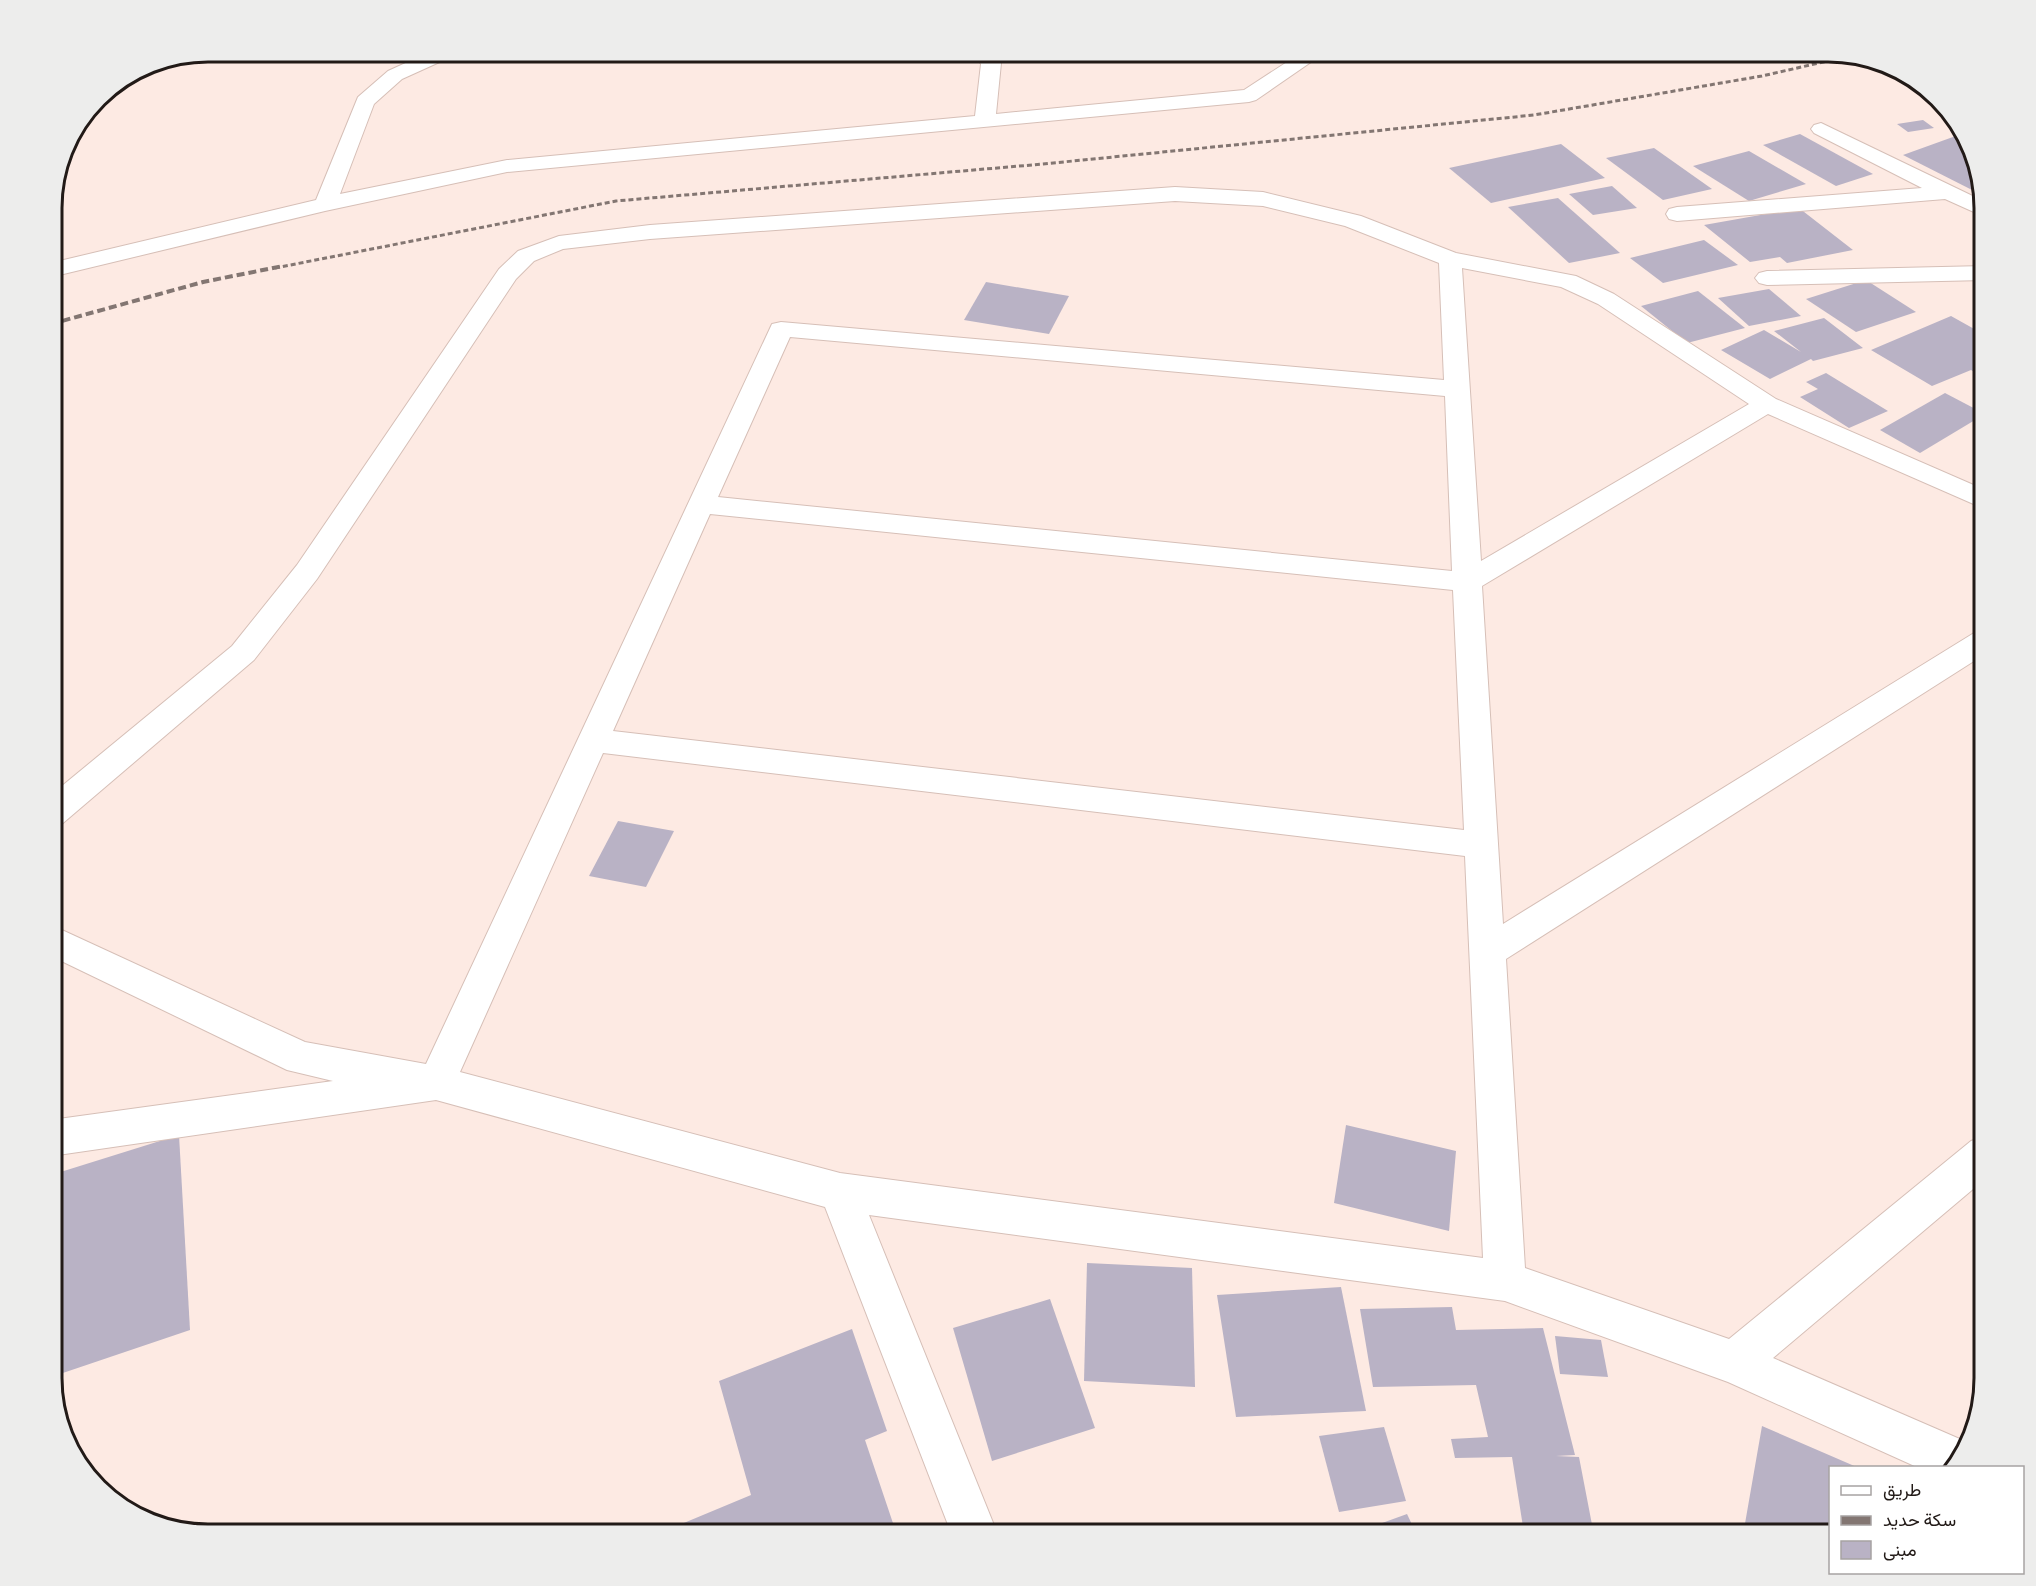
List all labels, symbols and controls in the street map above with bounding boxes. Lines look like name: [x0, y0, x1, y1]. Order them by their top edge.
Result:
legend: [1829, 1466, 2024, 1574]
text: طريق: [1883, 1478, 1921, 1501]
text: سكة حديد: [1883, 1508, 1956, 1530]
text: مبنى: [1883, 1538, 1917, 1561]

